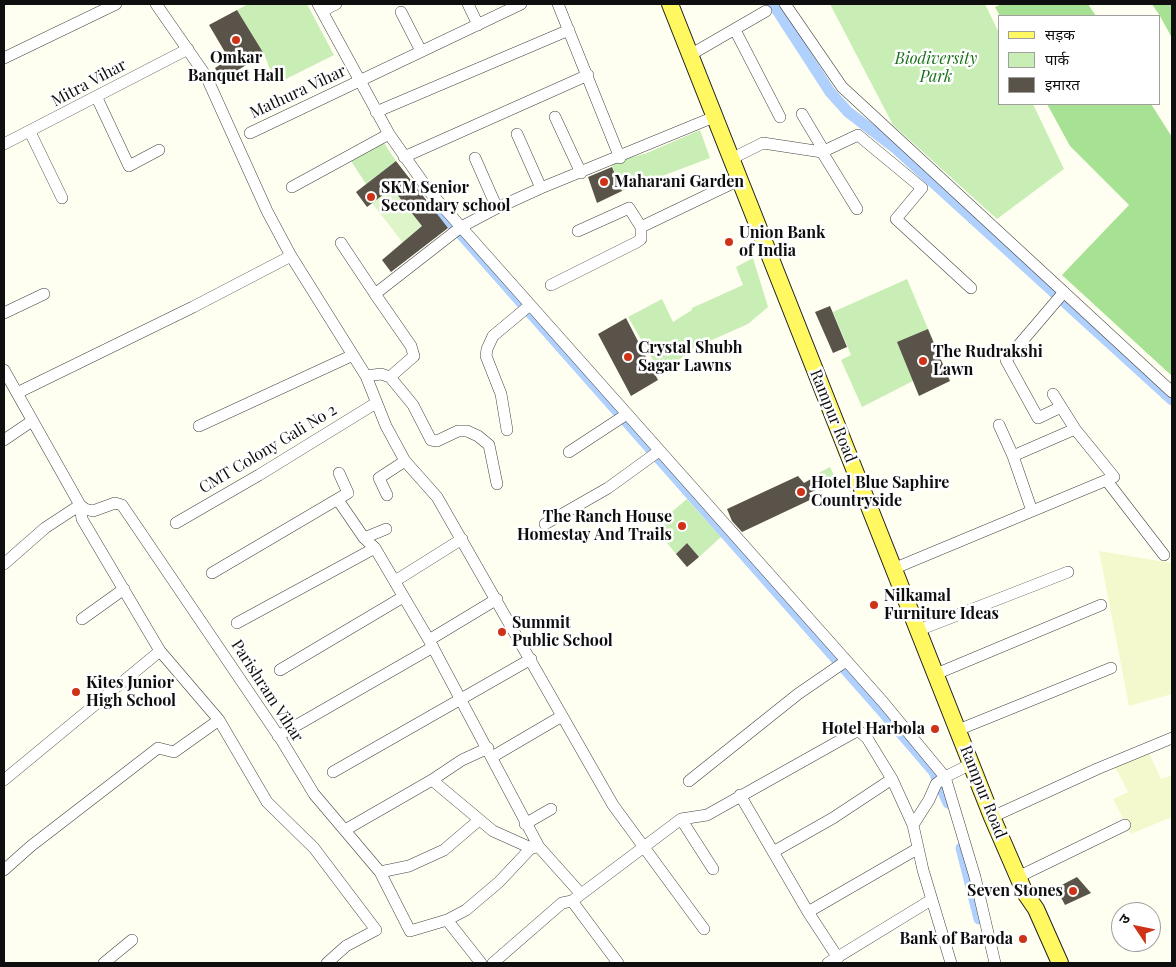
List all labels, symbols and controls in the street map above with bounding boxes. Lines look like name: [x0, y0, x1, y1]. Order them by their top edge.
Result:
legend: [998, 15, 1161, 105]
text: सड़क: [1045, 24, 1075, 44]
marker: Omkar Banquet Hall: [230, 34, 242, 46]
place label: Omkar Banquet Hall: [188, 48, 284, 86]
park label: Biodiversity Park: [895, 49, 977, 87]
text: पार्क: [1045, 49, 1069, 69]
street label: Mitra Vihar: [48, 55, 130, 111]
street label: Mathura Vihar: [247, 61, 349, 123]
text: इमारत: [1045, 74, 1080, 94]
place label: Maharani Garden: [614, 172, 744, 192]
marker: Maharani Garden: [598, 176, 610, 188]
place label: SKM Senior Secondary school: [381, 178, 511, 216]
marker: SKM Senior Secondary school: [365, 191, 377, 203]
place label: Union Bank of India: [739, 223, 825, 261]
marker: Union Bank of India: [723, 236, 735, 248]
place label: Crystal Shubh Sagar Lawns: [638, 338, 743, 376]
place label: The Rudrakshi Lawn: [933, 342, 1043, 380]
marker: Crystal Shubh Sagar Lawns: [622, 351, 634, 363]
marker: The Rudrakshi Lawn: [917, 355, 929, 367]
street label: Rampur Road: [806, 367, 860, 465]
street label: CMT Colony Gali No 2: [196, 400, 340, 498]
place label: Hotel Blue Saphire Countryside: [811, 473, 949, 511]
marker: Hotel Blue Saphire Countryside: [795, 486, 807, 498]
place label: The Ranch House Homestay And Trails: [517, 507, 672, 545]
marker: The Ranch House Homestay And Trails: [676, 520, 688, 532]
place label: Nilkamal Furniture Ideas: [884, 586, 999, 624]
marker: Nilkamal Furniture Ideas: [868, 599, 880, 611]
place label: Summit Public School: [512, 613, 613, 651]
marker: Summit Public School: [496, 626, 508, 638]
street label: Parishram Vihar: [227, 636, 307, 746]
place label: Kites Junior High School: [86, 673, 176, 711]
marker: Kites Junior High School: [70, 686, 82, 698]
place label: Hotel Harbola: [821, 719, 925, 739]
marker: Hotel Harbola: [929, 723, 941, 735]
street label: Rampur Road: [956, 743, 1010, 841]
place label: Seven Stones: [967, 881, 1063, 901]
marker: Seven Stones: [1067, 885, 1079, 897]
north arrow: [1111, 902, 1161, 952]
text: उ: [1114, 910, 1134, 928]
place label: Bank of Baroda: [899, 929, 1013, 949]
marker: Bank of Baroda: [1017, 933, 1029, 945]

